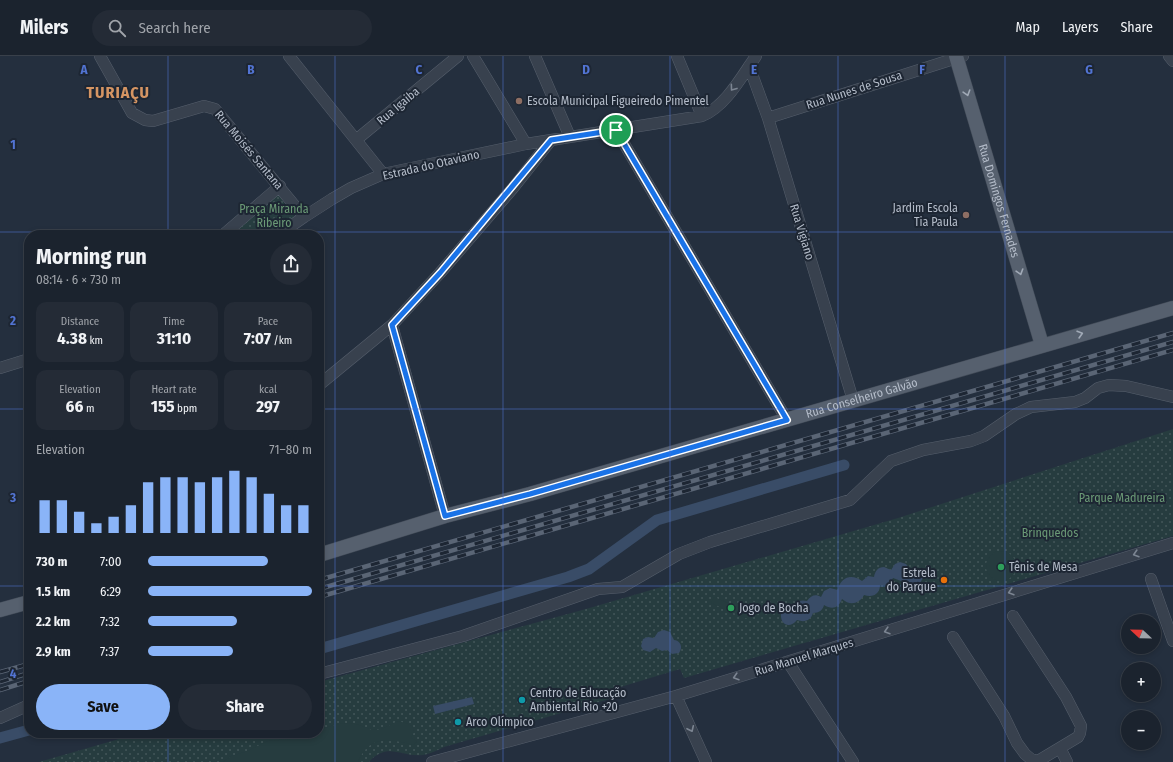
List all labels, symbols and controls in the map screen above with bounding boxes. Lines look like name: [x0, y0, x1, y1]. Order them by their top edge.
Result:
search box: [92, 10, 372, 46]
text: Milers: [20, 16, 68, 39]
icon: search: [106, 17, 128, 39]
text: Search here: [138, 19, 211, 37]
text: Map: [1016, 19, 1040, 36]
text: Layers: [1062, 19, 1098, 36]
text: Share: [1120, 19, 1153, 36]
text: A: [79, 62, 88, 77]
text: B: [247, 62, 255, 77]
text: C: [416, 62, 423, 77]
text: D: [582, 62, 590, 77]
text: E: [751, 62, 757, 77]
text: F: [919, 62, 925, 77]
text: G: [1085, 62, 1093, 77]
street label: Rua Nunes de Sousa: [804, 68, 904, 112]
district label: TURIAÇU: [86, 83, 150, 104]
one-way arrow: [731, 83, 738, 90]
street label: Rua Igaiba: [374, 84, 422, 128]
one-way arrow: [962, 90, 971, 97]
place label: Escola Municipal Figueiredo Pimentel: [527, 94, 709, 108]
marker: Escola Municipal Figueiredo Pimentel: [514, 96, 524, 106]
street label: Rua Moisés Santana: [212, 108, 286, 192]
pin: [599, 113, 633, 147]
icon: arrive: [605, 119, 627, 141]
text: 1: [10, 137, 16, 152]
street label: Rua Domingos Fernades: [976, 142, 1023, 259]
street label: Estrada do Otaviano: [381, 147, 481, 183]
place label: Jardim Escola Tia Paula: [893, 201, 958, 229]
park label: Praça Miranda Ribeiro: [239, 202, 309, 230]
street label: Rua Vigiano: [787, 202, 817, 262]
marker: Jardim Escola Tia Paula: [961, 210, 971, 220]
text: Morning run: [36, 243, 147, 270]
button: share: [270, 243, 312, 285]
one-way arrow: [1015, 268, 1024, 275]
text: 08:14 · 6 × 730 m: [36, 272, 121, 287]
text: 2: [9, 313, 16, 328]
text: Distance: [61, 315, 99, 328]
text: Time: [163, 315, 185, 328]
text: Pace: [258, 315, 278, 328]
text: 4.38: [57, 328, 87, 349]
text: 31:10: [157, 328, 191, 349]
text: 7:07: [244, 328, 271, 349]
one-way arrow: [1076, 330, 1083, 339]
text: km: [87, 334, 103, 347]
text: /km: [271, 334, 292, 347]
street label: Rua Conselheiro Galvão: [804, 375, 919, 421]
text: Elevation: [59, 383, 101, 396]
text: Heart rate: [151, 383, 197, 396]
text: kcal: [259, 383, 277, 396]
text: 66: [66, 396, 83, 417]
text: 155: [151, 396, 175, 417]
text: 297: [256, 396, 280, 417]
text: m: [83, 402, 94, 415]
text: bpm: [175, 402, 197, 415]
text: Elevation: [36, 442, 85, 457]
text: 71–80 m: [269, 442, 312, 457]
text: 3: [9, 490, 16, 505]
park label: Parque Madureira: [1079, 491, 1165, 505]
park label: Brinquedos: [1022, 526, 1078, 540]
one-way arrow: [1132, 549, 1139, 558]
text: 730 m: [36, 554, 67, 569]
text: 7:00: [100, 554, 122, 569]
place label: Tênis de Mesa: [1009, 560, 1078, 574]
marker: Tênis de Mesa: [996, 562, 1006, 572]
place label: Estrela do Parque: [886, 566, 936, 594]
marker: Estrela do Parque: [939, 575, 949, 585]
text: 1.5 km: [36, 584, 70, 599]
text: 6:29: [100, 584, 121, 599]
one-way arrow: [1008, 587, 1015, 596]
place label: Jogo de Bocha: [739, 601, 809, 615]
marker: Jogo de Bocha: [726, 603, 736, 613]
text: 2.2 km: [36, 614, 70, 629]
text: 7:32: [100, 614, 120, 629]
north arrow: [1121, 614, 1161, 654]
map controls: [1121, 614, 1161, 750]
one-way arrow: [884, 626, 891, 635]
street label: Rua Manuel Marques: [753, 635, 855, 679]
text: 2.9 km: [36, 644, 71, 659]
text: 7:37: [100, 644, 119, 659]
button: +: [1121, 662, 1161, 702]
text: 4: [10, 666, 17, 681]
one-way arrow: [733, 673, 740, 681]
button: Save: [36, 684, 170, 730]
button: Share: [178, 684, 312, 730]
place label: Centro de Educação Ambiental Rio +20: [530, 686, 626, 714]
marker: Centro de Educação Ambiental Rio +20: [517, 695, 527, 705]
button: −: [1121, 710, 1161, 750]
place label: Arco Olímpico: [466, 715, 534, 729]
marker: Arco Olímpico: [453, 717, 463, 727]
one-way arrow: [686, 725, 694, 732]

